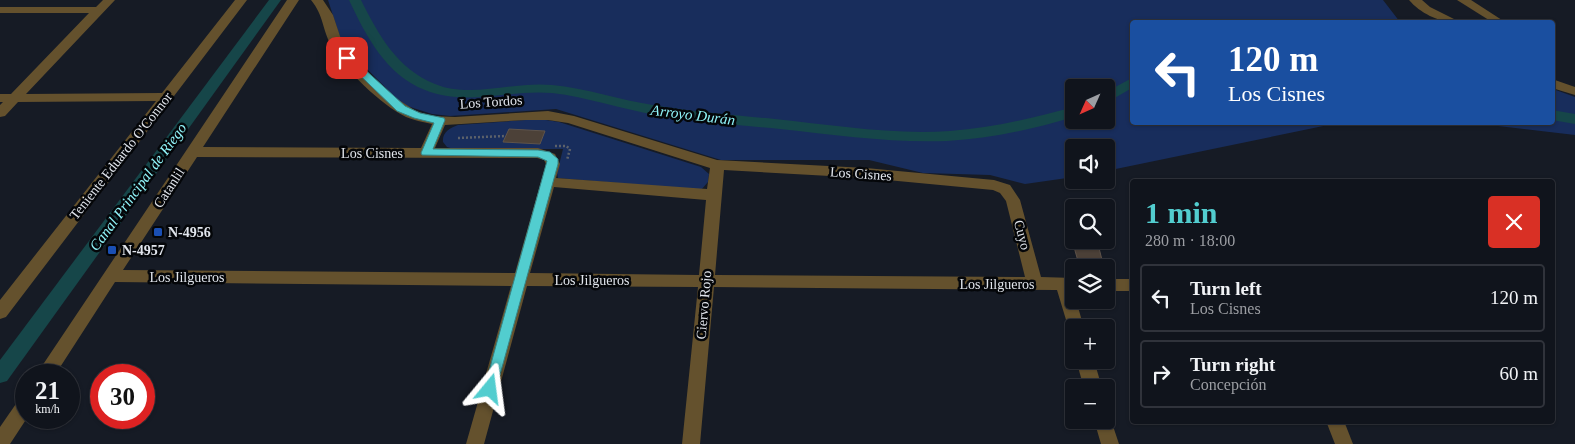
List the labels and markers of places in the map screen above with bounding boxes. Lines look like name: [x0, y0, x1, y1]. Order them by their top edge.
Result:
pin: [326, 37, 368, 79]
place label: N-4956: [168, 225, 211, 240]
marker: N-4956: [152, 226, 164, 238]
place label: N-4957: [122, 243, 165, 258]
marker: N-4957: [106, 244, 118, 256]

